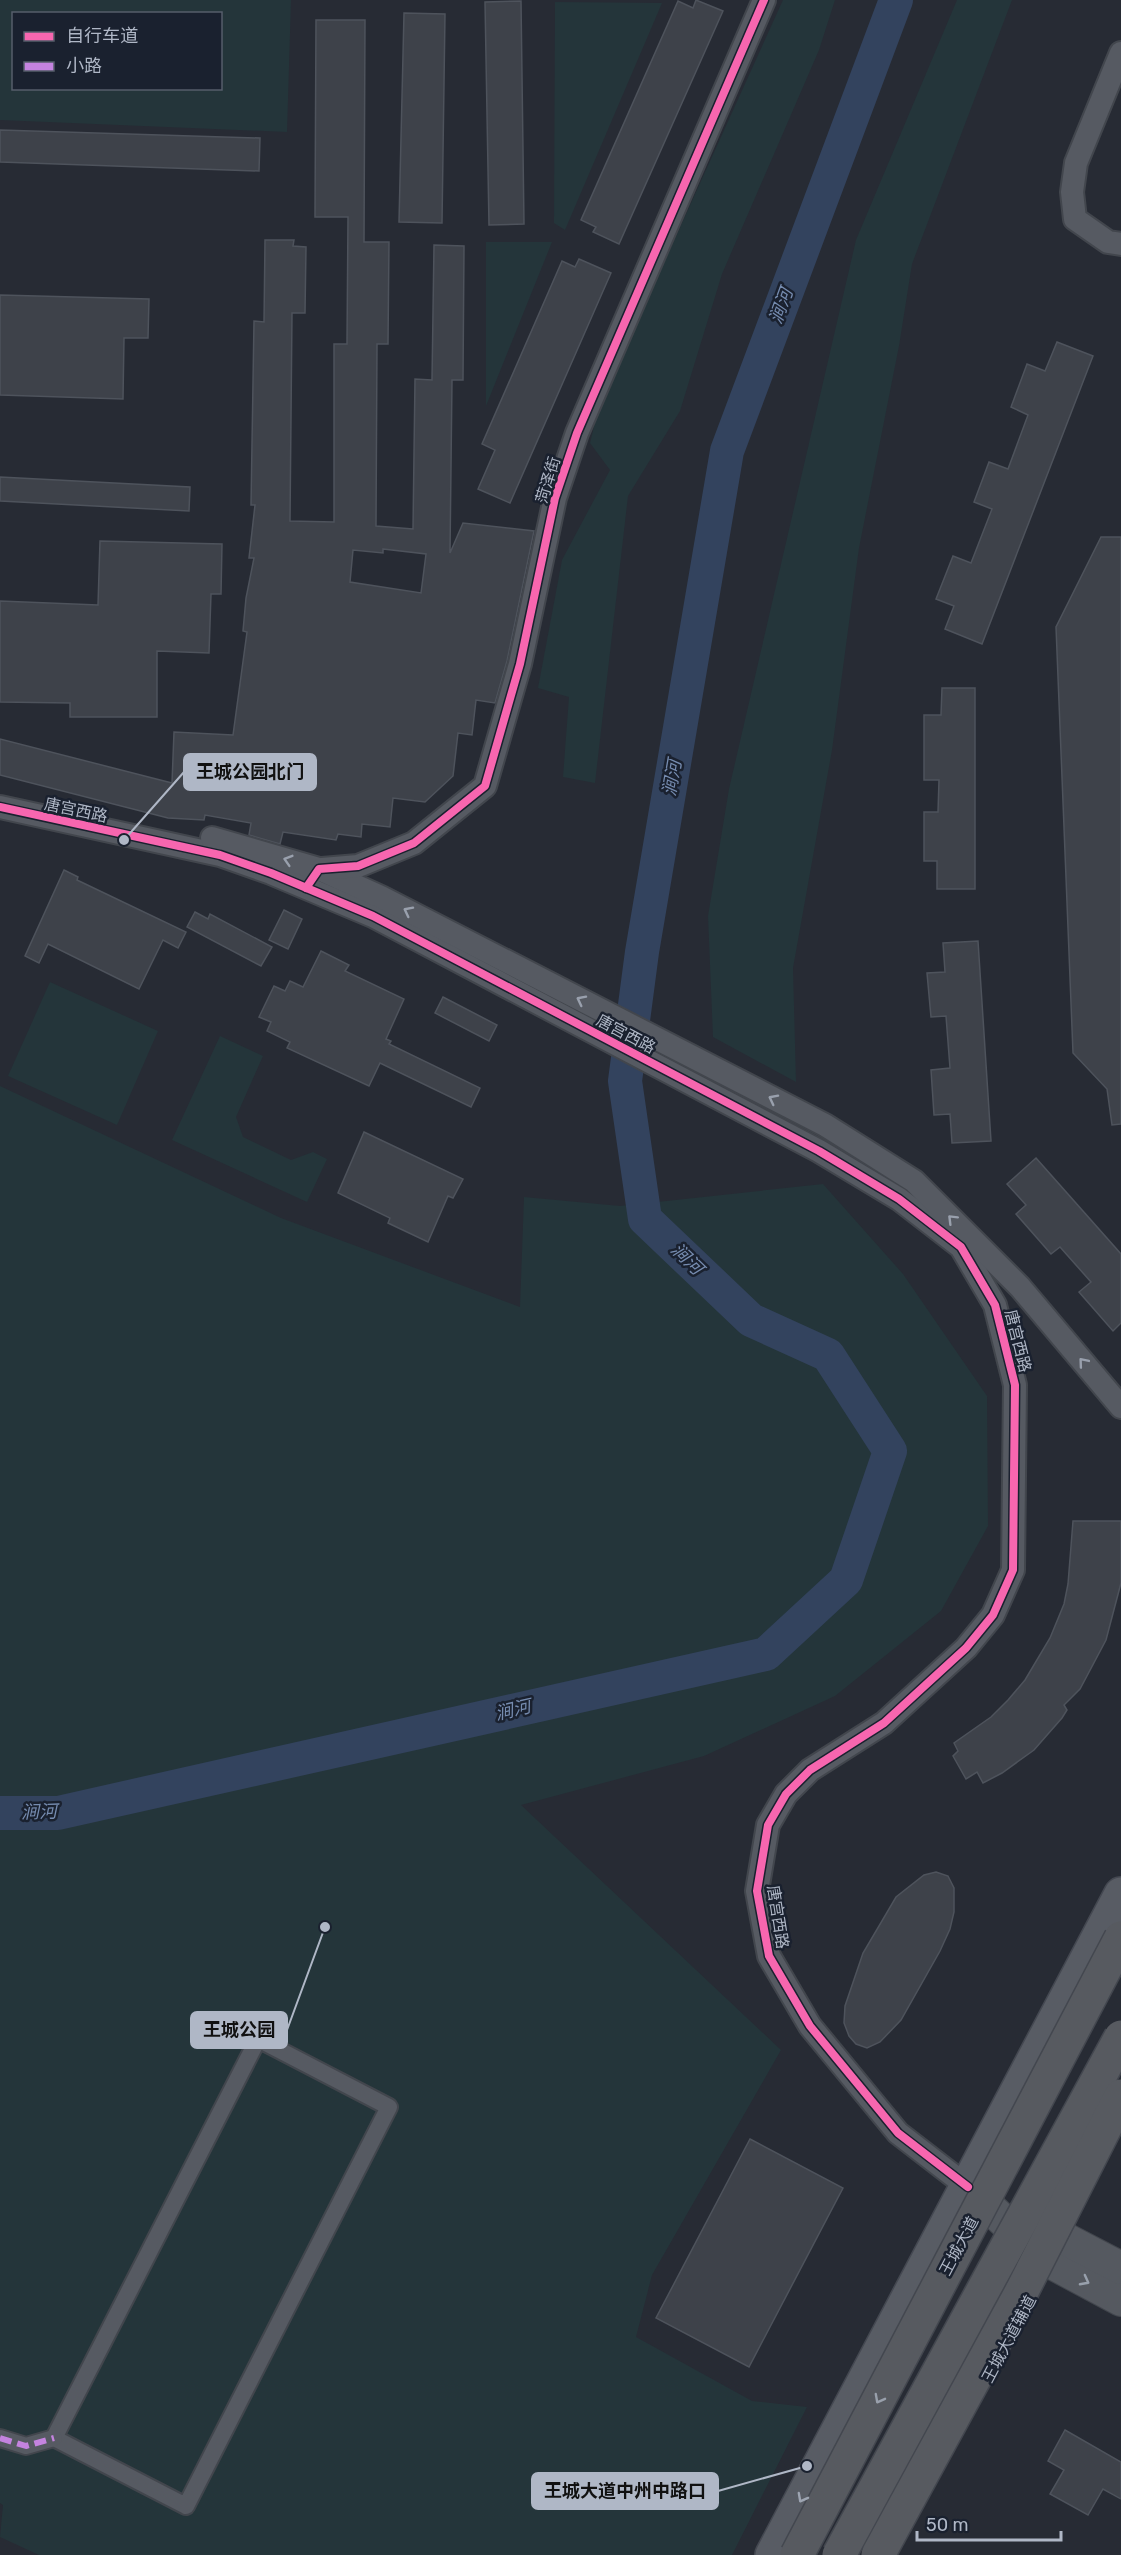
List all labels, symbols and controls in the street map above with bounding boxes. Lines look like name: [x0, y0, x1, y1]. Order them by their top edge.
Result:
legend: [12, 12, 222, 90]
text: 自行车道: [66, 25, 138, 47]
text: 小路: [66, 55, 102, 77]
water label: 涧河: [765, 283, 799, 327]
street label: 菏泽街: [532, 454, 564, 506]
callout: 王城公园北门: [184, 754, 316, 790]
water label: 涧河: [658, 755, 686, 798]
text: 王城公园北门: [196, 761, 304, 783]
street label: 唐宫西路: [43, 794, 109, 826]
one-way arrow: [283, 855, 294, 867]
one-way arrow: [403, 907, 414, 918]
one-way arrow: [577, 996, 588, 1007]
street label: 唐宫西路: [593, 1011, 659, 1057]
one-way arrow: [769, 1094, 780, 1106]
one-way arrow: [948, 1215, 959, 1226]
water label: 涧河: [666, 1239, 710, 1282]
street label: 唐宫西路: [1001, 1308, 1035, 1374]
one-way arrow: [1080, 1358, 1091, 1369]
water label: 涧河: [493, 1695, 536, 1725]
water label: 涧河: [21, 1800, 60, 1824]
street label: 唐宫西路: [764, 1884, 792, 1950]
callout: 王城公园: [191, 2012, 287, 2048]
text: 王城公园: [203, 2019, 275, 2041]
street label: 王城大道: [936, 2213, 982, 2279]
one-way arrow: [1079, 2274, 1090, 2285]
street label: 王城大道辅道: [978, 2292, 1040, 2386]
one-way arrow: [875, 2392, 886, 2403]
callout: 王城大道中州中路口: [532, 2473, 718, 2509]
text: 王城大道中州中路口: [544, 2480, 706, 2502]
one-way arrow: [798, 2492, 809, 2502]
scale bar: [917, 2504, 1061, 2542]
text: 50 m: [926, 2514, 969, 2536]

